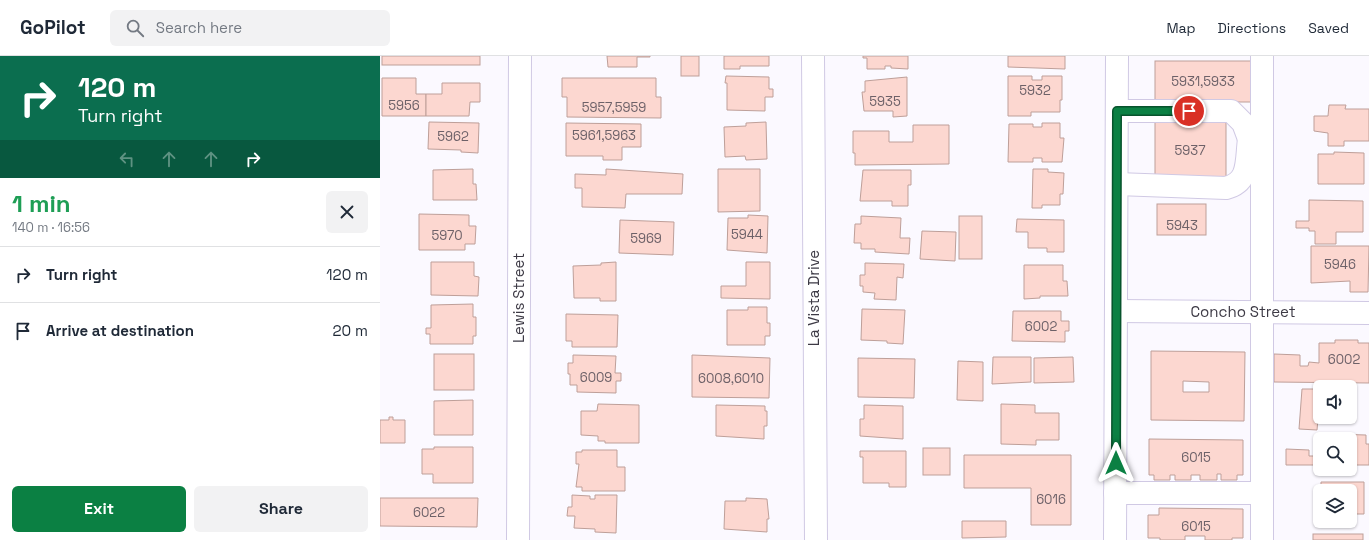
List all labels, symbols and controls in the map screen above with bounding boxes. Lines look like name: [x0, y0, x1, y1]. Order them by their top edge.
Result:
search box: [110, 10, 390, 46]
text: GoPilot: [20, 15, 86, 40]
icon: search: [124, 17, 146, 39]
text: Search here: [156, 18, 242, 37]
text: Map: [1166, 19, 1196, 37]
text: Directions: [1218, 19, 1286, 37]
text: Saved: [1308, 19, 1349, 37]
text: 120 m: [78, 69, 156, 105]
icon: right: [12, 72, 64, 124]
house number: 5931,5933: [1171, 73, 1235, 90]
house number: 5932: [1019, 82, 1051, 99]
house number: 5935: [869, 93, 901, 110]
pin: [1172, 94, 1206, 128]
house number: 5956: [388, 97, 420, 114]
house number: 5957,5959: [582, 99, 646, 116]
icon: arrive: [1178, 100, 1200, 122]
text: Turn right: [78, 104, 162, 127]
house number: 5961,5963: [572, 127, 636, 144]
house number: 5962: [437, 128, 469, 145]
house number: 5937: [1175, 142, 1205, 159]
icon: left: [116, 148, 138, 170]
icon: ahead: [158, 148, 180, 170]
icon: ahead: [200, 148, 222, 170]
icon: right: [242, 148, 264, 170]
text: 1 min: [12, 188, 71, 219]
button: close: [326, 191, 368, 233]
house number: 5943: [1166, 217, 1198, 234]
text: 140 m · 16:56: [12, 219, 90, 236]
house number: 5944: [731, 226, 763, 243]
house number: 5970: [431, 227, 463, 244]
house number: 5969: [630, 230, 662, 247]
street label: La Vista Drive: [804, 250, 823, 346]
street label: Lewis Street: [509, 253, 528, 343]
house number: 5946: [1324, 256, 1356, 273]
icon: right: [12, 264, 34, 286]
text: Turn right: [46, 265, 117, 284]
text: 120 m: [326, 265, 368, 284]
street label: Concho Street: [1190, 302, 1296, 321]
house number: 6002: [1025, 318, 1057, 335]
icon: arrive: [12, 320, 34, 342]
text: Arrive at destination: [46, 321, 194, 340]
text: 20 m: [333, 321, 368, 340]
house number: 6002: [1328, 351, 1360, 368]
house number: 6009: [580, 369, 612, 386]
house number: 6008,6010: [698, 370, 764, 387]
map controls: [1313, 380, 1357, 528]
button: sound: [1313, 380, 1357, 424]
button: search: [1313, 432, 1357, 476]
position arrow: [1095, 442, 1137, 484]
house number: 6015: [1181, 449, 1211, 466]
button: layers: [1313, 484, 1357, 528]
button: Exit: [12, 486, 186, 532]
button: Share: [194, 486, 368, 532]
house number: 6016: [1036, 491, 1066, 508]
house number: 6022: [413, 504, 445, 521]
house number: 6015: [1181, 518, 1211, 535]

